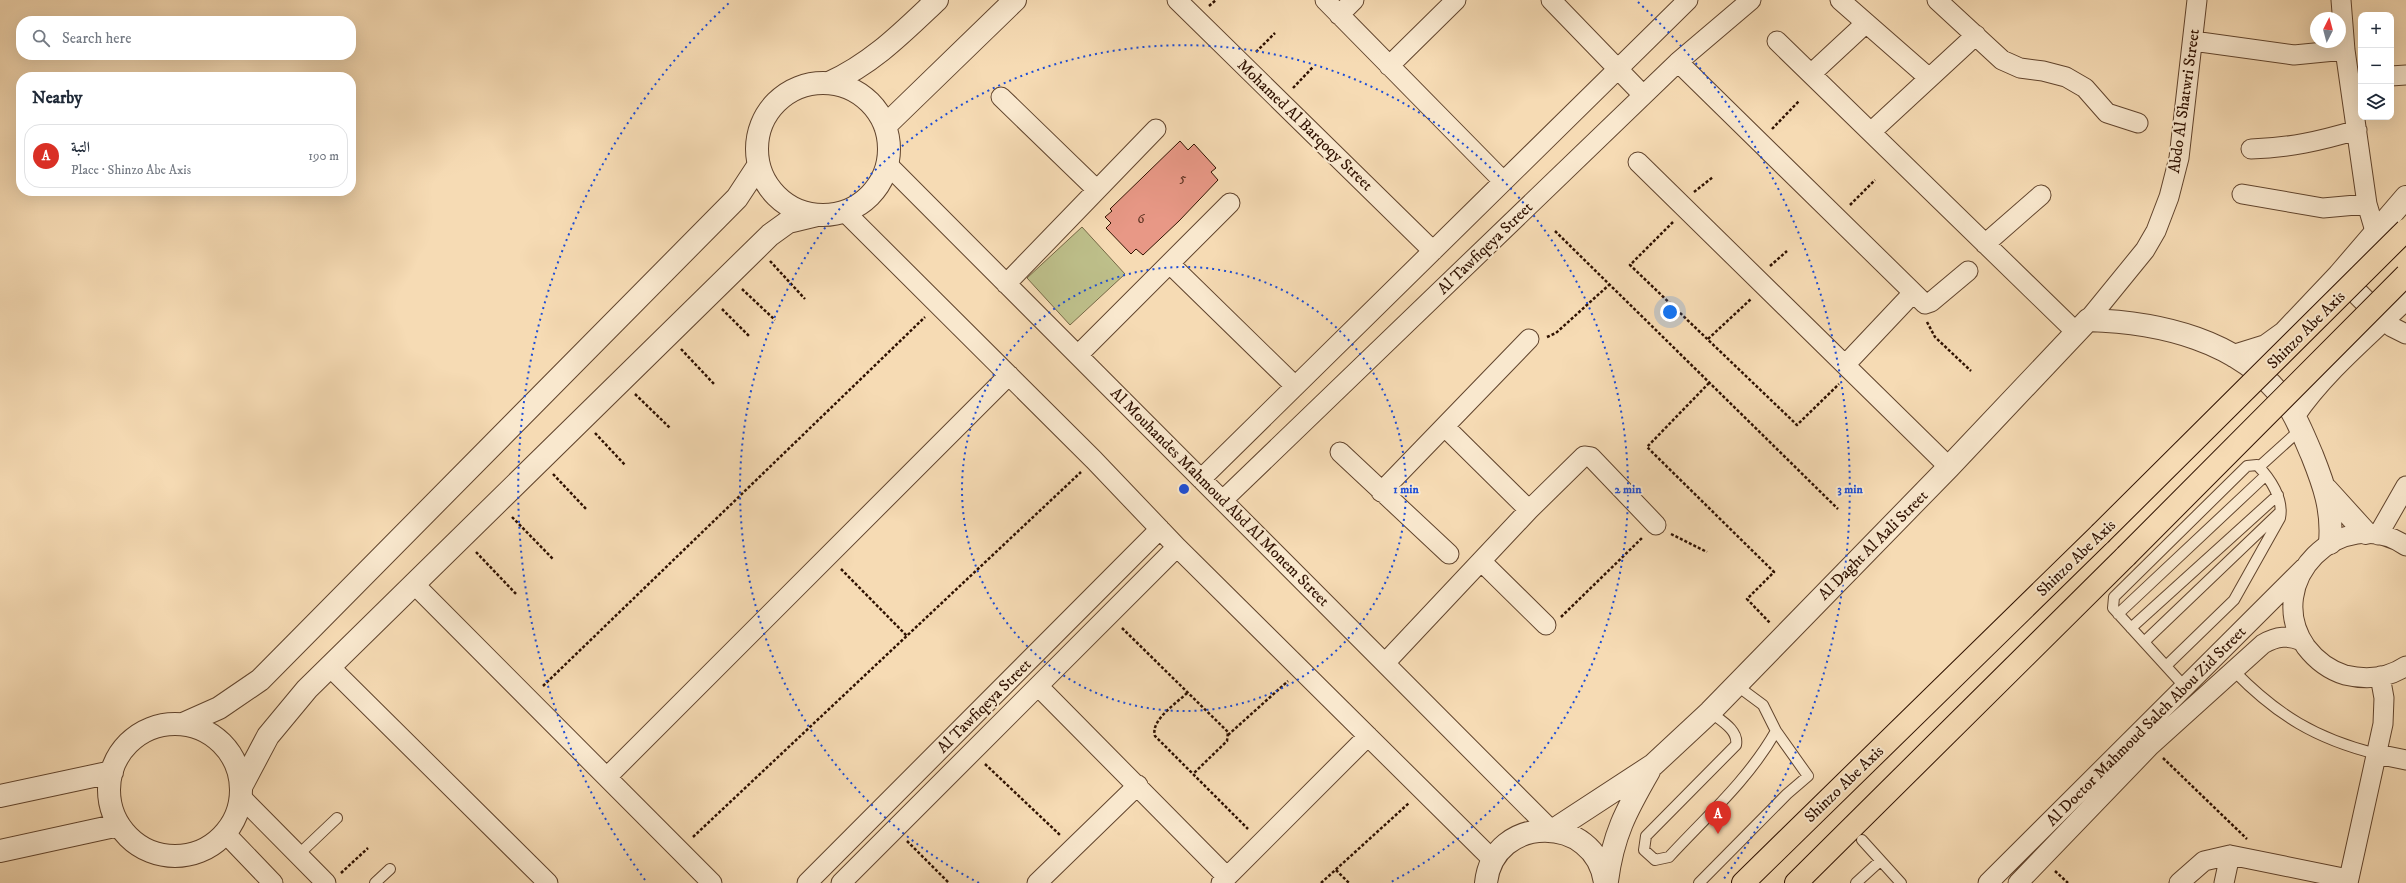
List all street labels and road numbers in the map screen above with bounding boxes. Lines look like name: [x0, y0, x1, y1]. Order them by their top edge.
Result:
street label: Abdo Al Shatwri Street: [2164, 28, 2204, 174]
street label: Mohamed Al Barqoqy Street: [1233, 55, 1377, 195]
street label: Al Tawfiqeya Street: [1433, 197, 1537, 299]
street label: Shinzo Abe Axis: [2263, 287, 2349, 373]
street label: Al Mouhandes Mahmoud Abd Al Monem Street: [1106, 383, 1334, 611]
street label: Al Daght Al Aali Street: [1814, 486, 1932, 604]
street label: Shinzo Abe Axis: [2032, 515, 2120, 601]
street label: Al Doctor Mahmoud Saleh Abou Zid Street: [2042, 622, 2250, 830]
street label: Al Tawfiqeya Street: [933, 655, 1035, 757]
street label: Shinzo Abe Axis: [1800, 741, 1888, 827]

